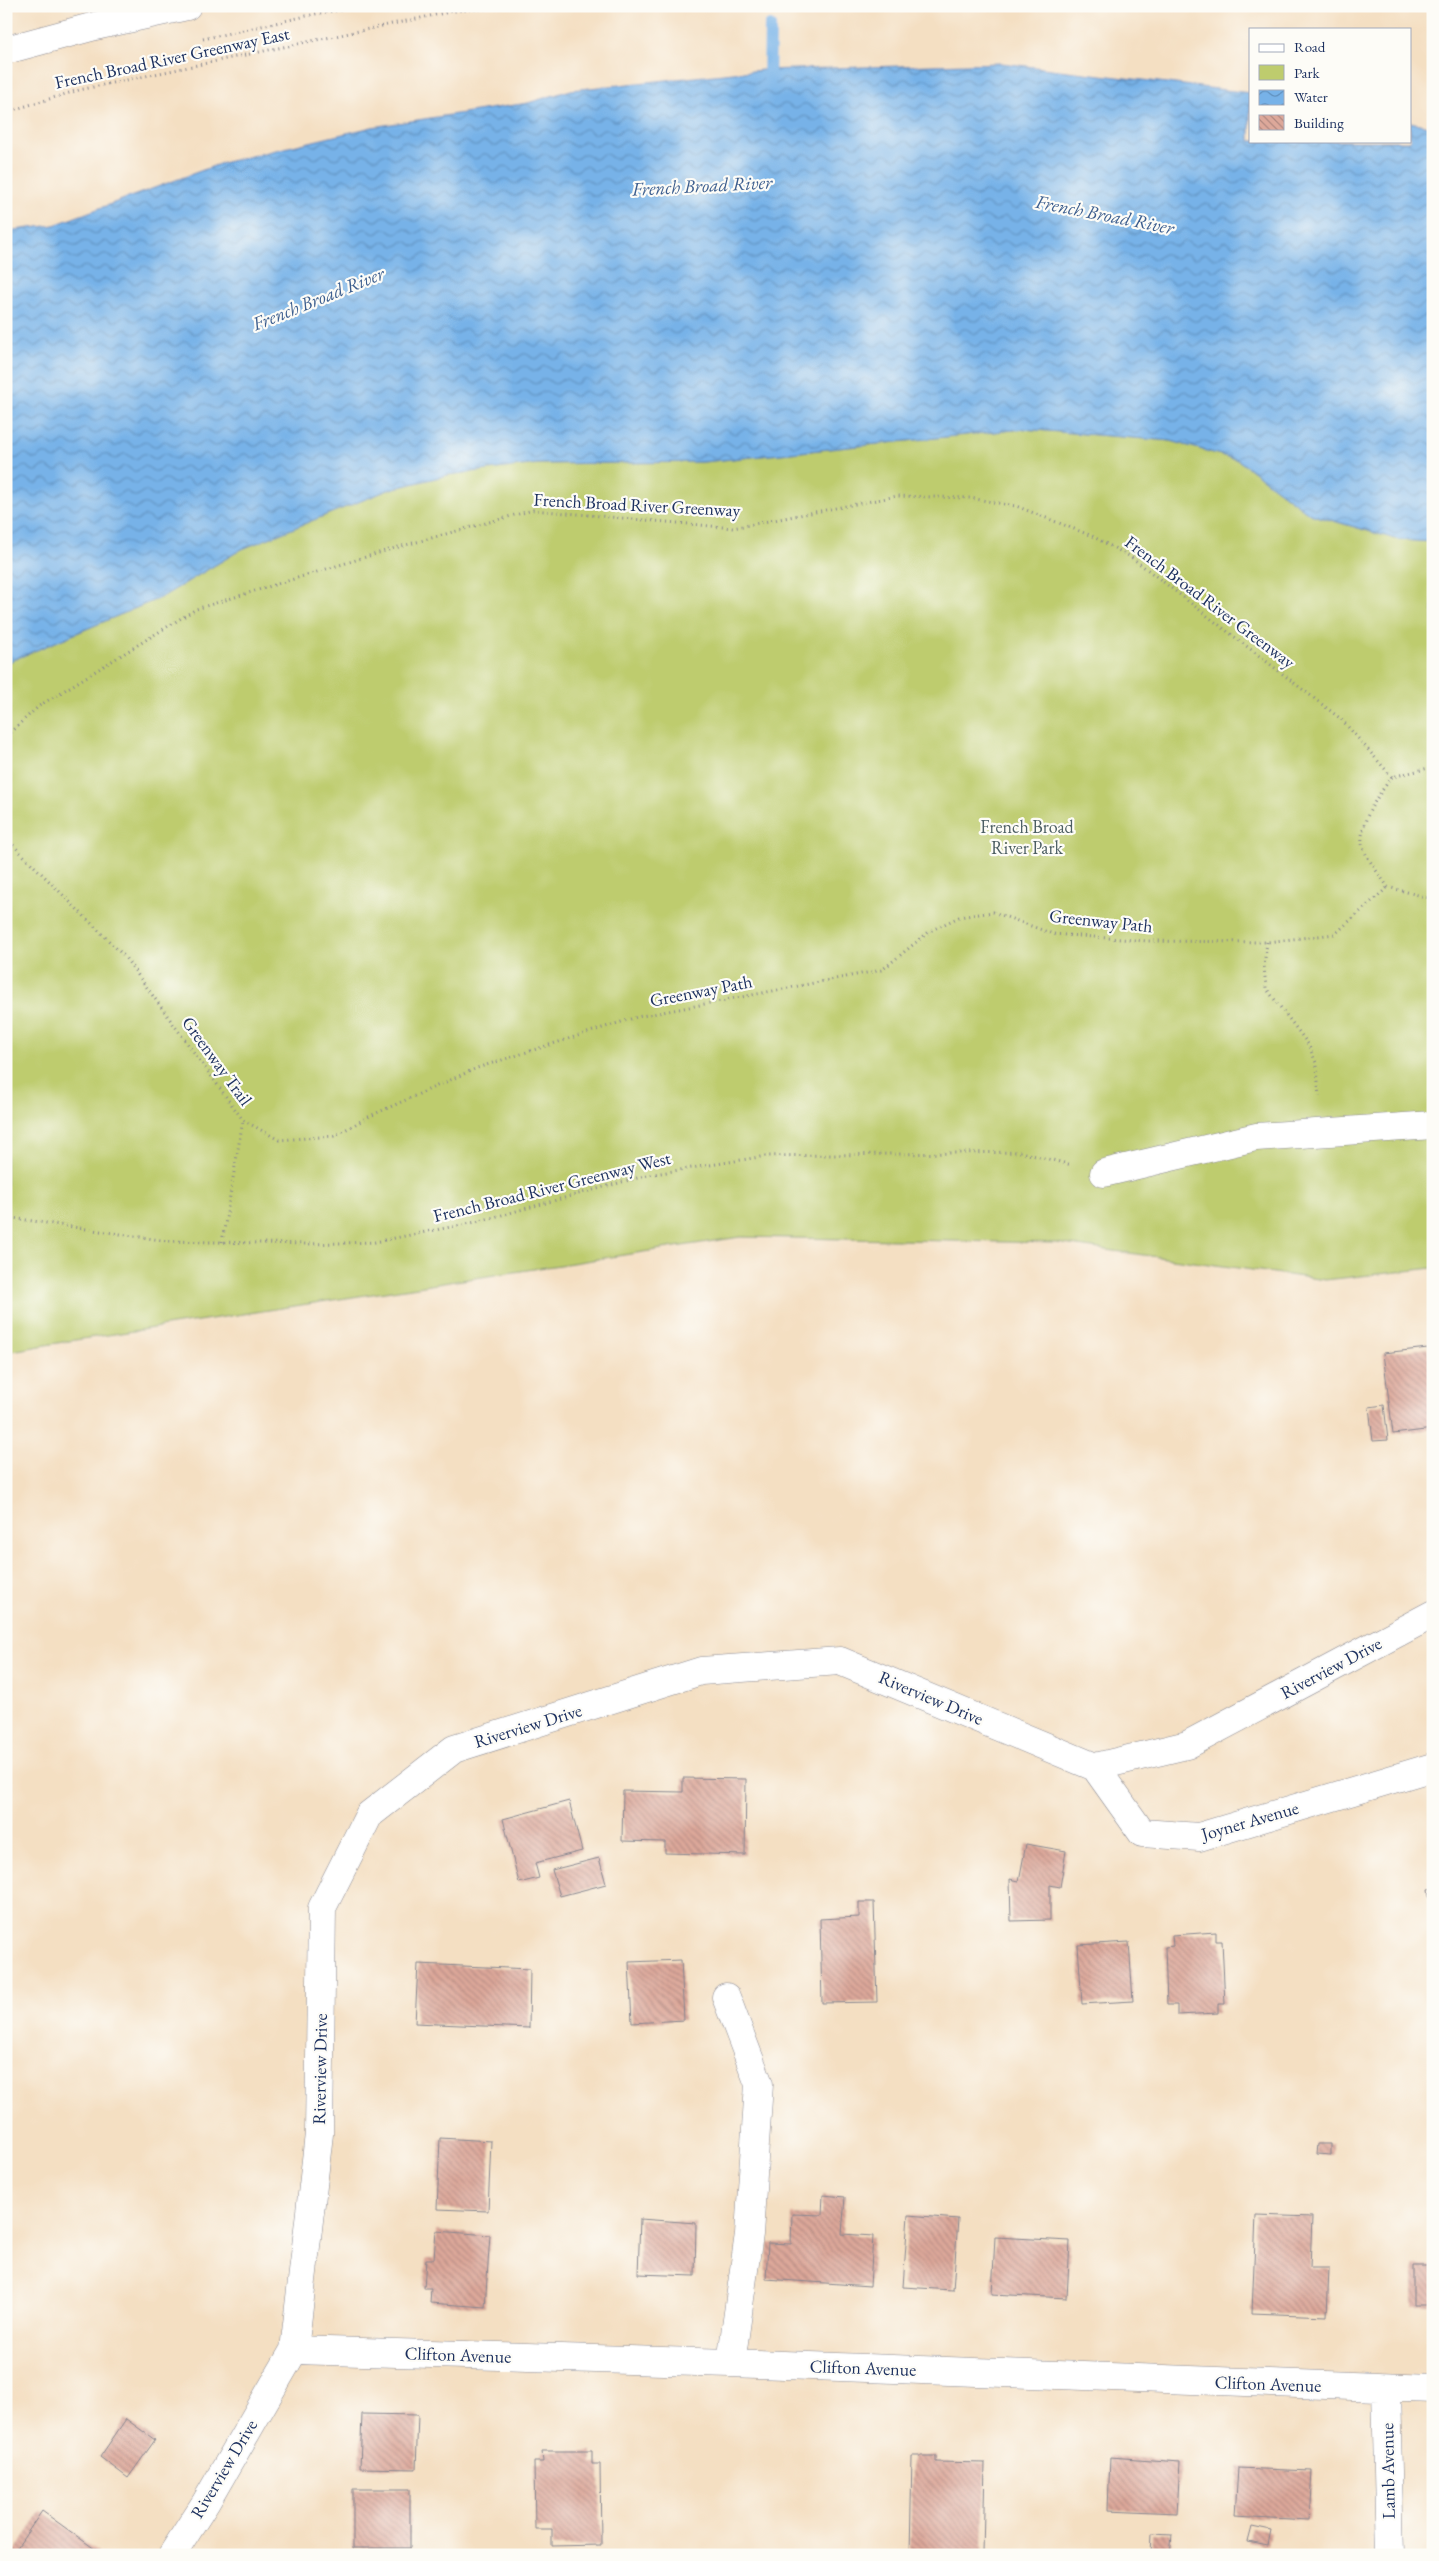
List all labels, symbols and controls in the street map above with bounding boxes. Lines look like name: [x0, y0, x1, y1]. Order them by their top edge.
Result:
street label: French Broad River Greenway East: [53, 21, 292, 94]
legend: [1249, 28, 1412, 142]
text: Road: [1294, 37, 1326, 56]
text: Park: [1294, 63, 1321, 82]
text: Water: [1294, 87, 1328, 106]
text: Building: [1294, 113, 1344, 132]
water label: French Broad River: [630, 169, 774, 202]
water label: French Broad River: [1033, 189, 1177, 240]
water label: French Broad River: [248, 260, 389, 337]
street label: French Broad River Greenway: [533, 488, 741, 521]
street label: French Broad River Greenway: [1121, 530, 1300, 673]
park label: French Broad River Park: [980, 815, 1075, 859]
street label: Greenway Path: [1048, 904, 1154, 937]
street label: Greenway Path: [648, 969, 754, 1012]
street label: Greenway Trail: [177, 1012, 258, 1110]
street label: French Broad River Greenway West: [431, 1146, 673, 1227]
street label: Riverview Drive: [1276, 1631, 1385, 1704]
street label: Riverview Drive: [875, 1665, 987, 1730]
street label: Riverview Drive: [471, 1698, 584, 1753]
street label: Joyner Avenue: [1197, 1796, 1301, 1846]
street label: Riverview Drive: [307, 2013, 332, 2125]
street label: Clifton Avenue: [404, 2341, 512, 2368]
street label: Clifton Avenue: [809, 2354, 917, 2381]
street label: Clifton Avenue: [1214, 2370, 1322, 2397]
street label: Riverview Drive: [185, 2415, 262, 2522]
street label: Lamb Avenue: [1375, 2423, 1400, 2519]

